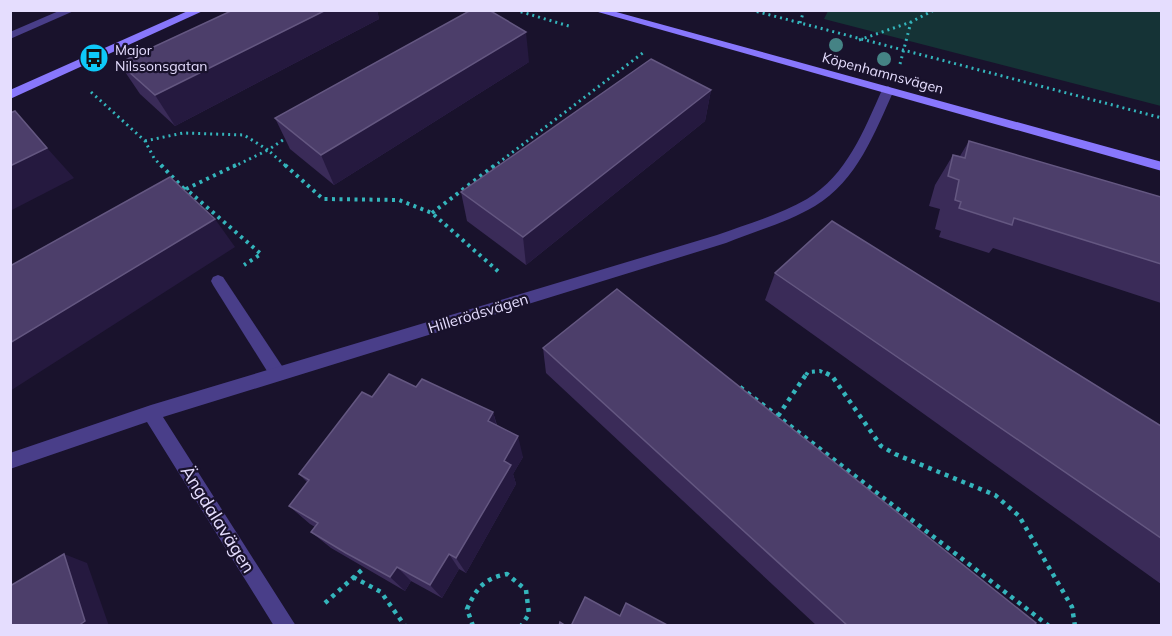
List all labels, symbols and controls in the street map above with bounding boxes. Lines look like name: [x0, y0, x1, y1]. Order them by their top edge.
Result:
place label: Major Nilssonsgatan: [115, 41, 208, 75]
bus stop icon: Major Nilssonsgatan: [78, 42, 110, 74]
street label: Köpenhamnsvägen: [820, 48, 946, 98]
street label: Hillerödsvägen: [426, 289, 530, 337]
street label: Ängdalavägen: [176, 461, 260, 577]

